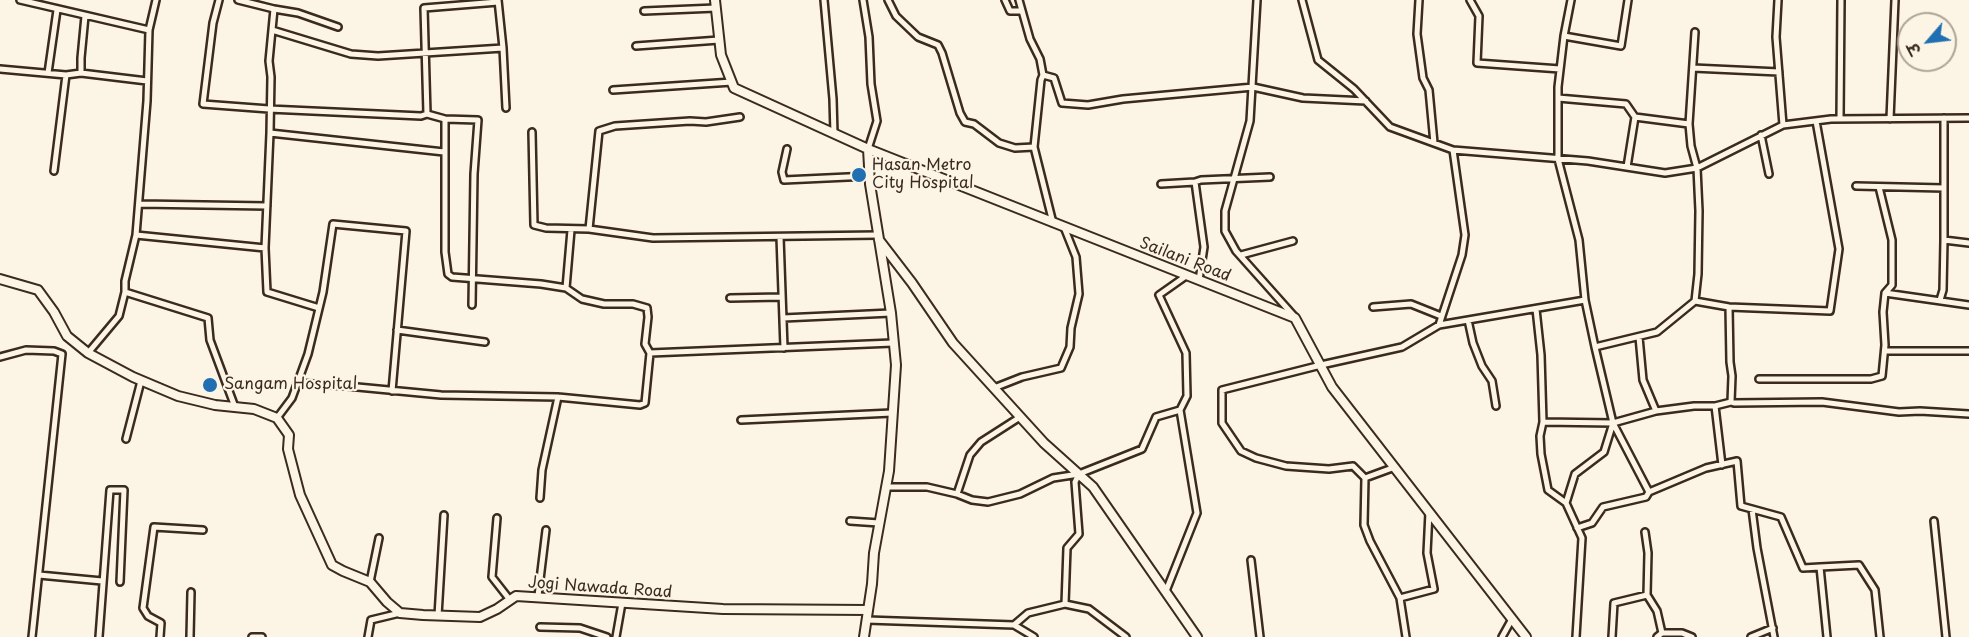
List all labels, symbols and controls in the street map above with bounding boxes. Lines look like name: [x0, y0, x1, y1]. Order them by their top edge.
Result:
north arrow: [1897, 12, 1957, 72]
text: उ: [1900, 39, 1926, 60]
place label: Hasan Metro City Hospital: [872, 156, 974, 194]
marker: Hasan Metro City Hospital: [850, 166, 868, 184]
street label: Sailani Road: [1137, 234, 1233, 286]
place label: Sangam Hospital: [224, 375, 357, 395]
marker: Sangam Hospital: [201, 376, 219, 394]
street label: Jogi Nawada Road: [527, 573, 673, 603]

